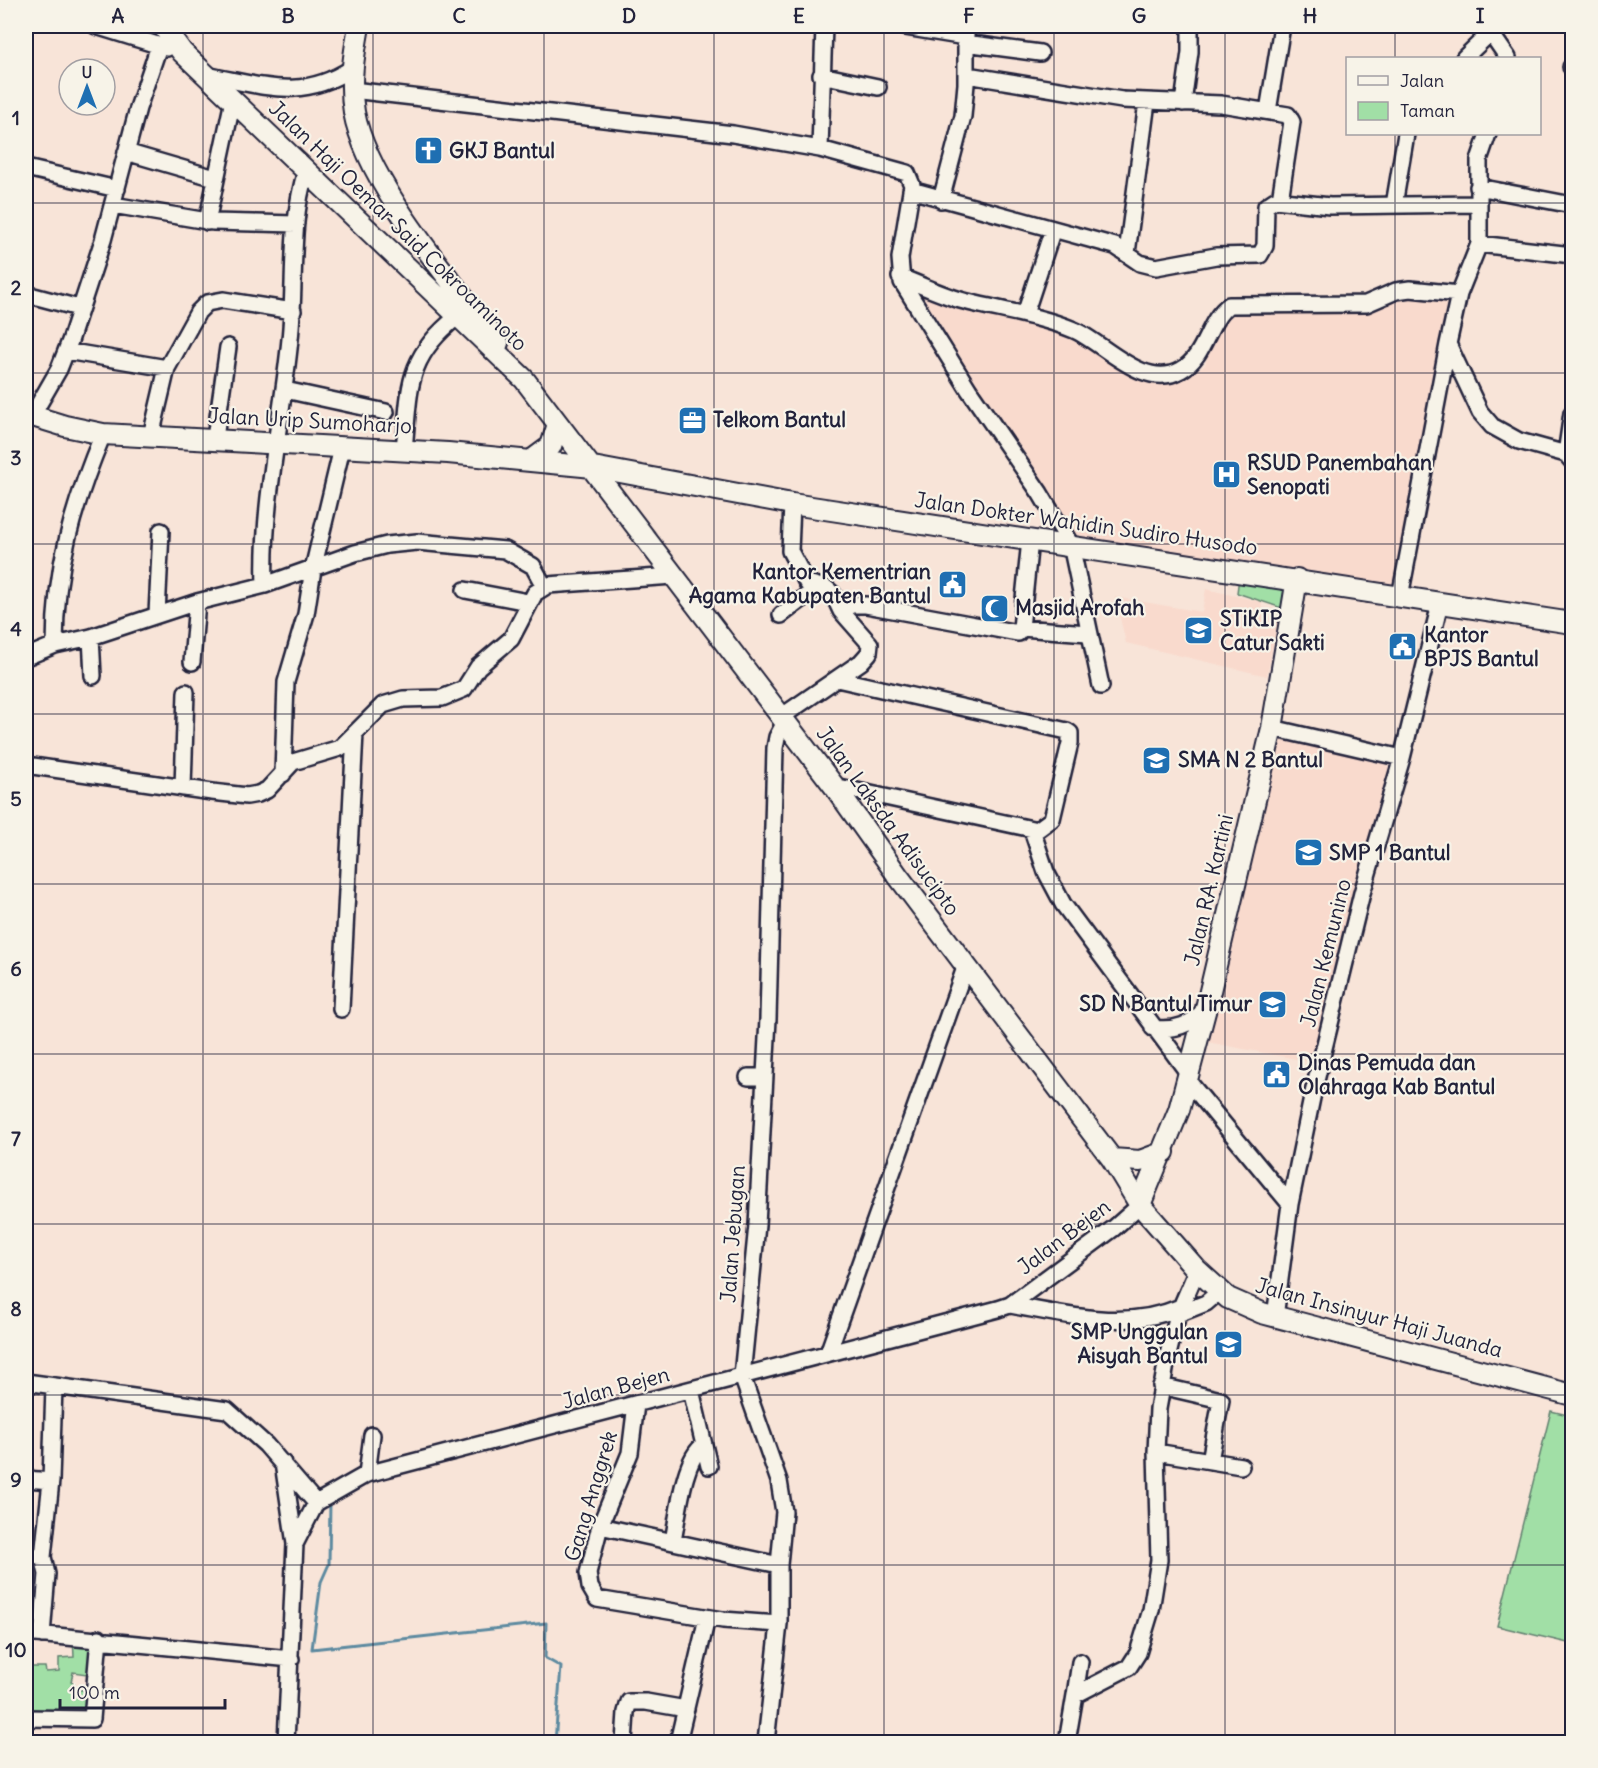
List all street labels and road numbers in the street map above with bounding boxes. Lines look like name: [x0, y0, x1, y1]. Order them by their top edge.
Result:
street label: Jalan Haji Oemar Said Cokroaminoto: [263, 95, 533, 357]
street label: Jalan Urip Sumoharjo: [207, 402, 413, 439]
street label: Jalan Dokter Wahidin Sudiro Husodo: [913, 486, 1259, 561]
street label: Jalan Laksda Adisucipto: [811, 721, 966, 921]
street label: Jalan RA. Kartini: [1178, 811, 1239, 968]
street label: Jalan Kemunino: [1294, 876, 1357, 1030]
street label: Jalan Jebugan: [714, 1164, 751, 1304]
street label: Jalan Bejen: [1012, 1193, 1116, 1280]
street label: Jalan Insinyur Haji Juanda: [1253, 1272, 1506, 1363]
street label: Jalan Bejen: [559, 1360, 672, 1415]
street label: Gang Anggrek: [558, 1427, 623, 1564]

